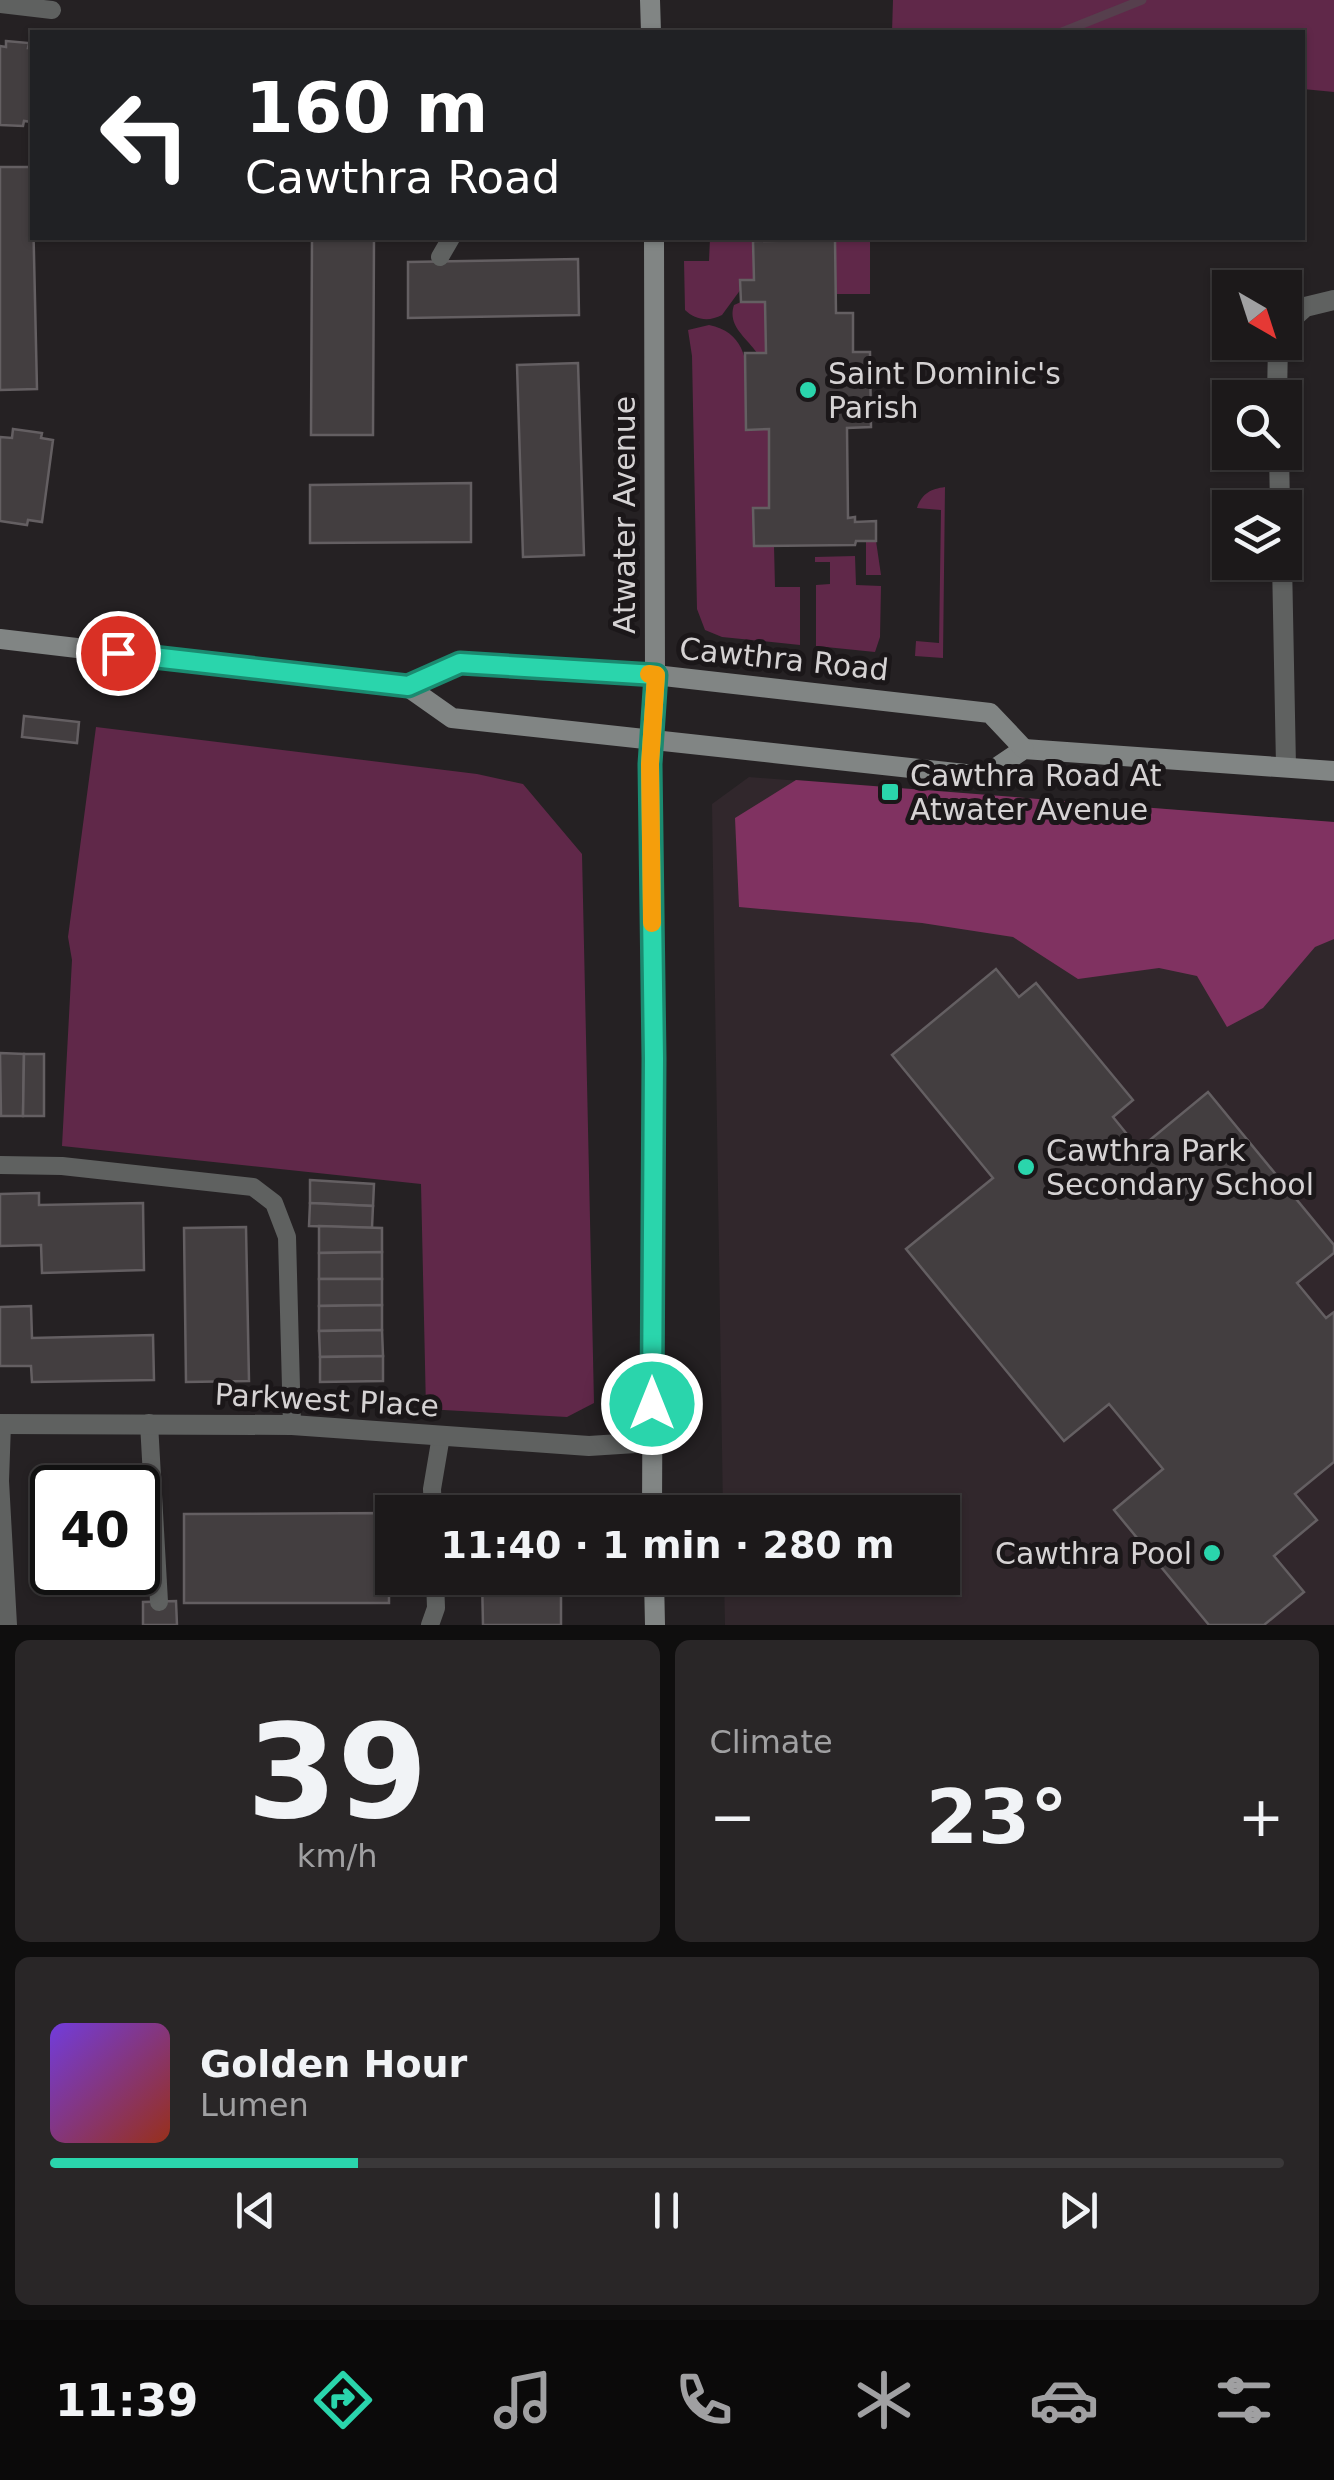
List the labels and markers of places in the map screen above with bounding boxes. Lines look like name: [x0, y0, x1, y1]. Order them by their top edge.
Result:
place label: Saint Dominic's Parish: [828, 356, 1061, 425]
marker: Saint Dominic's Parish: [797, 379, 819, 401]
pin: [76, 611, 161, 696]
place label: Cawthra Road At Atwater Avenue: [910, 758, 1162, 827]
marker: Cawthra Road At Atwater Avenue: [879, 781, 901, 803]
place label: Cawthra Park Secondary School: [1046, 1133, 1314, 1202]
marker: Cawthra Park Secondary School: [1015, 1156, 1037, 1178]
place label: Cawthra Pool: [995, 1536, 1192, 1571]
marker: Cawthra Pool: [1201, 1542, 1223, 1564]

